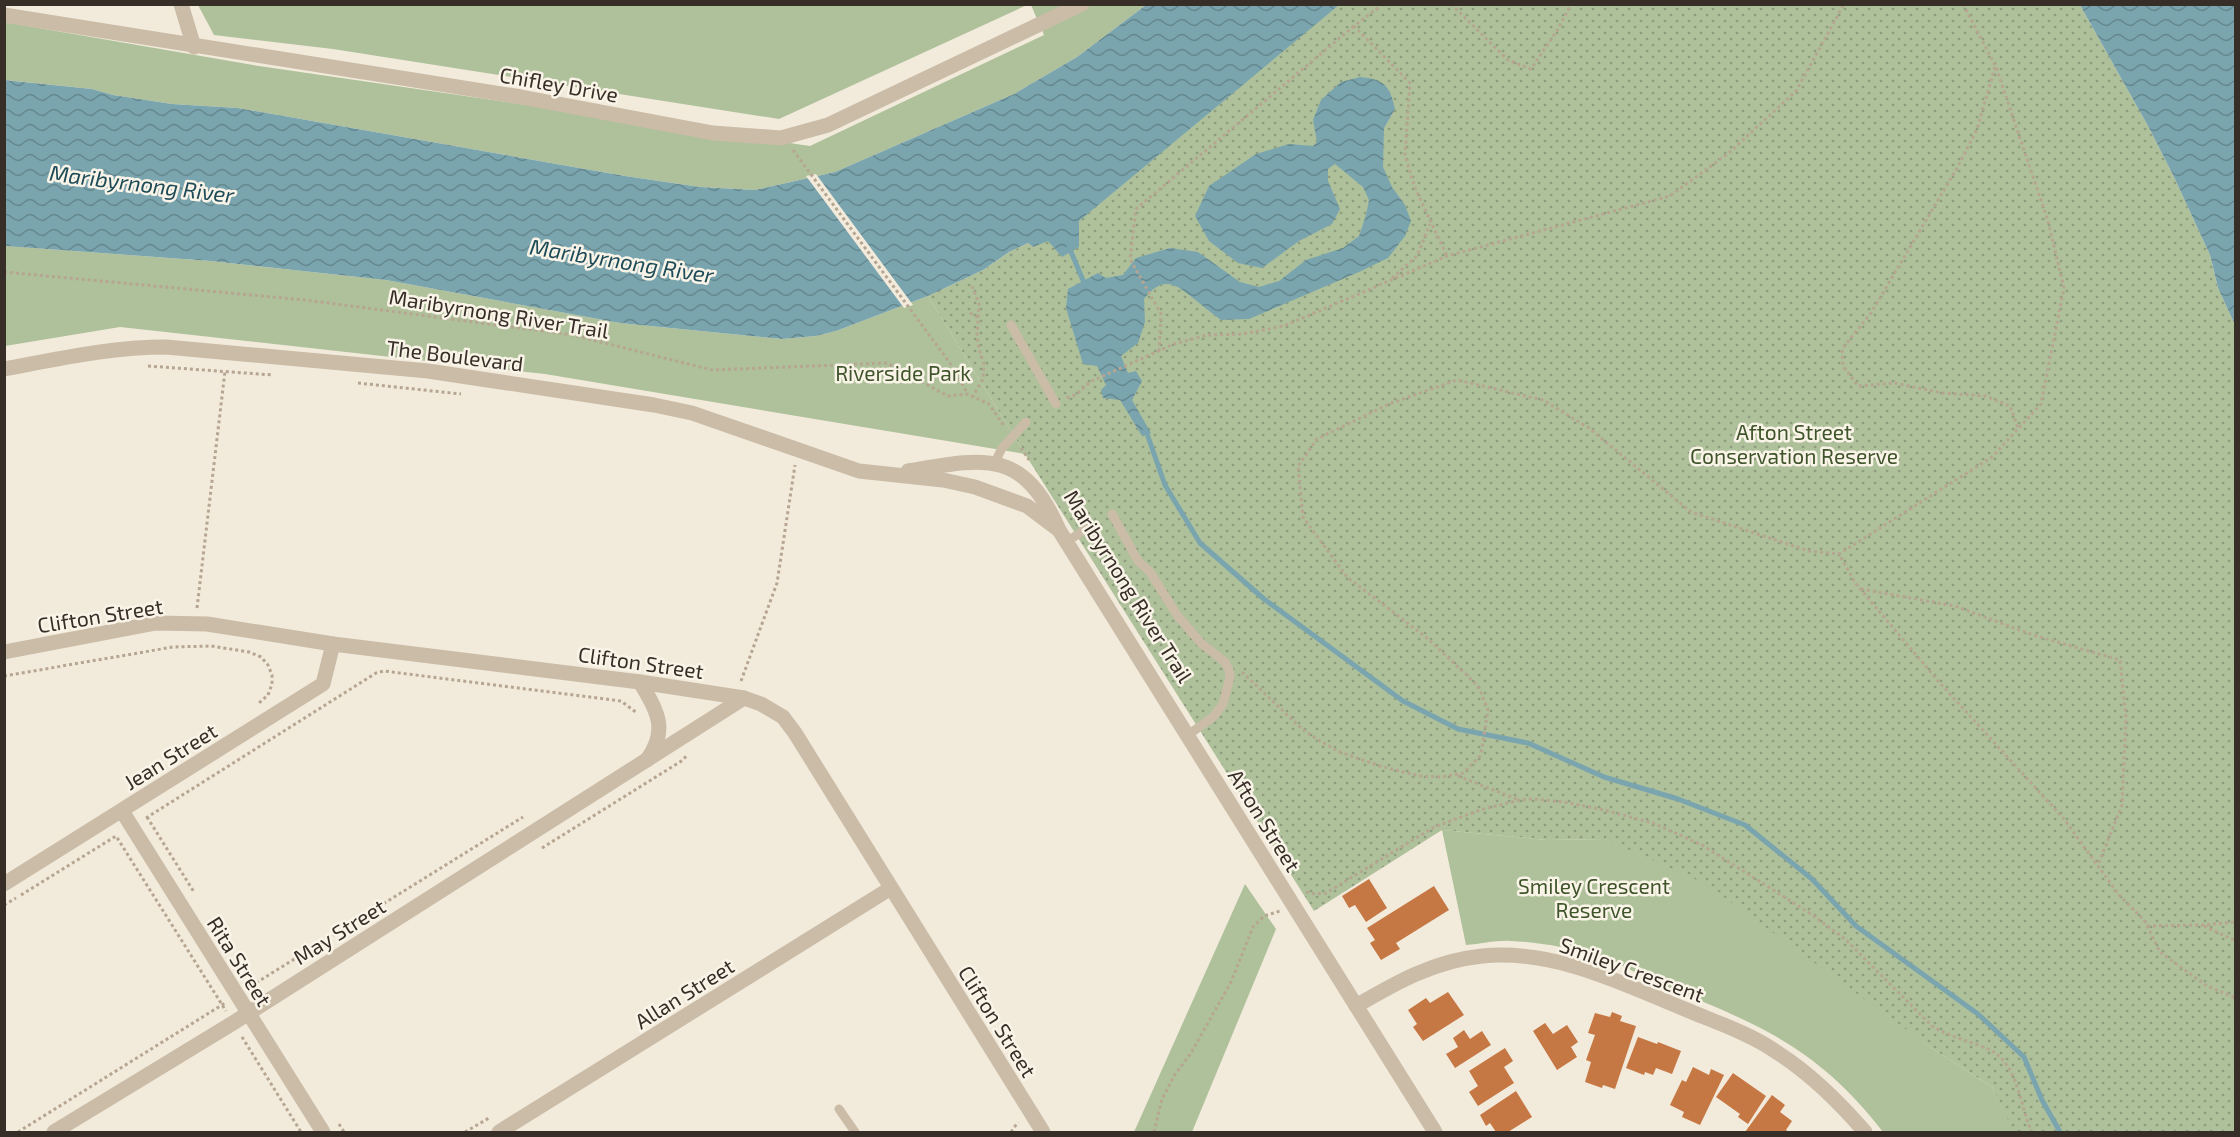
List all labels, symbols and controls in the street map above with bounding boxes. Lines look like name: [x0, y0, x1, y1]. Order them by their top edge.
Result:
street label: Chifley Drive: [498, 61, 620, 107]
water label: Maribyrnong River: [48, 159, 237, 208]
water label: Maribyrnong River: [528, 233, 717, 289]
street label: Maribyrnong River Trail: [387, 283, 611, 343]
street label: The Boulevard: [385, 334, 525, 376]
park label: Riverside Park: [835, 360, 971, 385]
park label: Afton Street Conservation Reserve: [1690, 419, 1898, 468]
street label: Maribyrnong River Trail: [1060, 485, 1199, 687]
street label: Clifton Street: [36, 593, 164, 637]
street label: Clifton Street: [577, 641, 705, 683]
street label: Jean Street: [119, 718, 221, 794]
street label: Afton Street: [1224, 764, 1306, 876]
park label: Smiley Crescent Reserve: [1518, 873, 1670, 922]
street label: May Street: [288, 893, 390, 969]
street label: Rita Street: [203, 912, 277, 1010]
street label: Smiley Crescent: [1556, 931, 1708, 1007]
street label: Allan Street: [630, 953, 738, 1033]
street label: Clifton Street: [954, 961, 1042, 1081]

